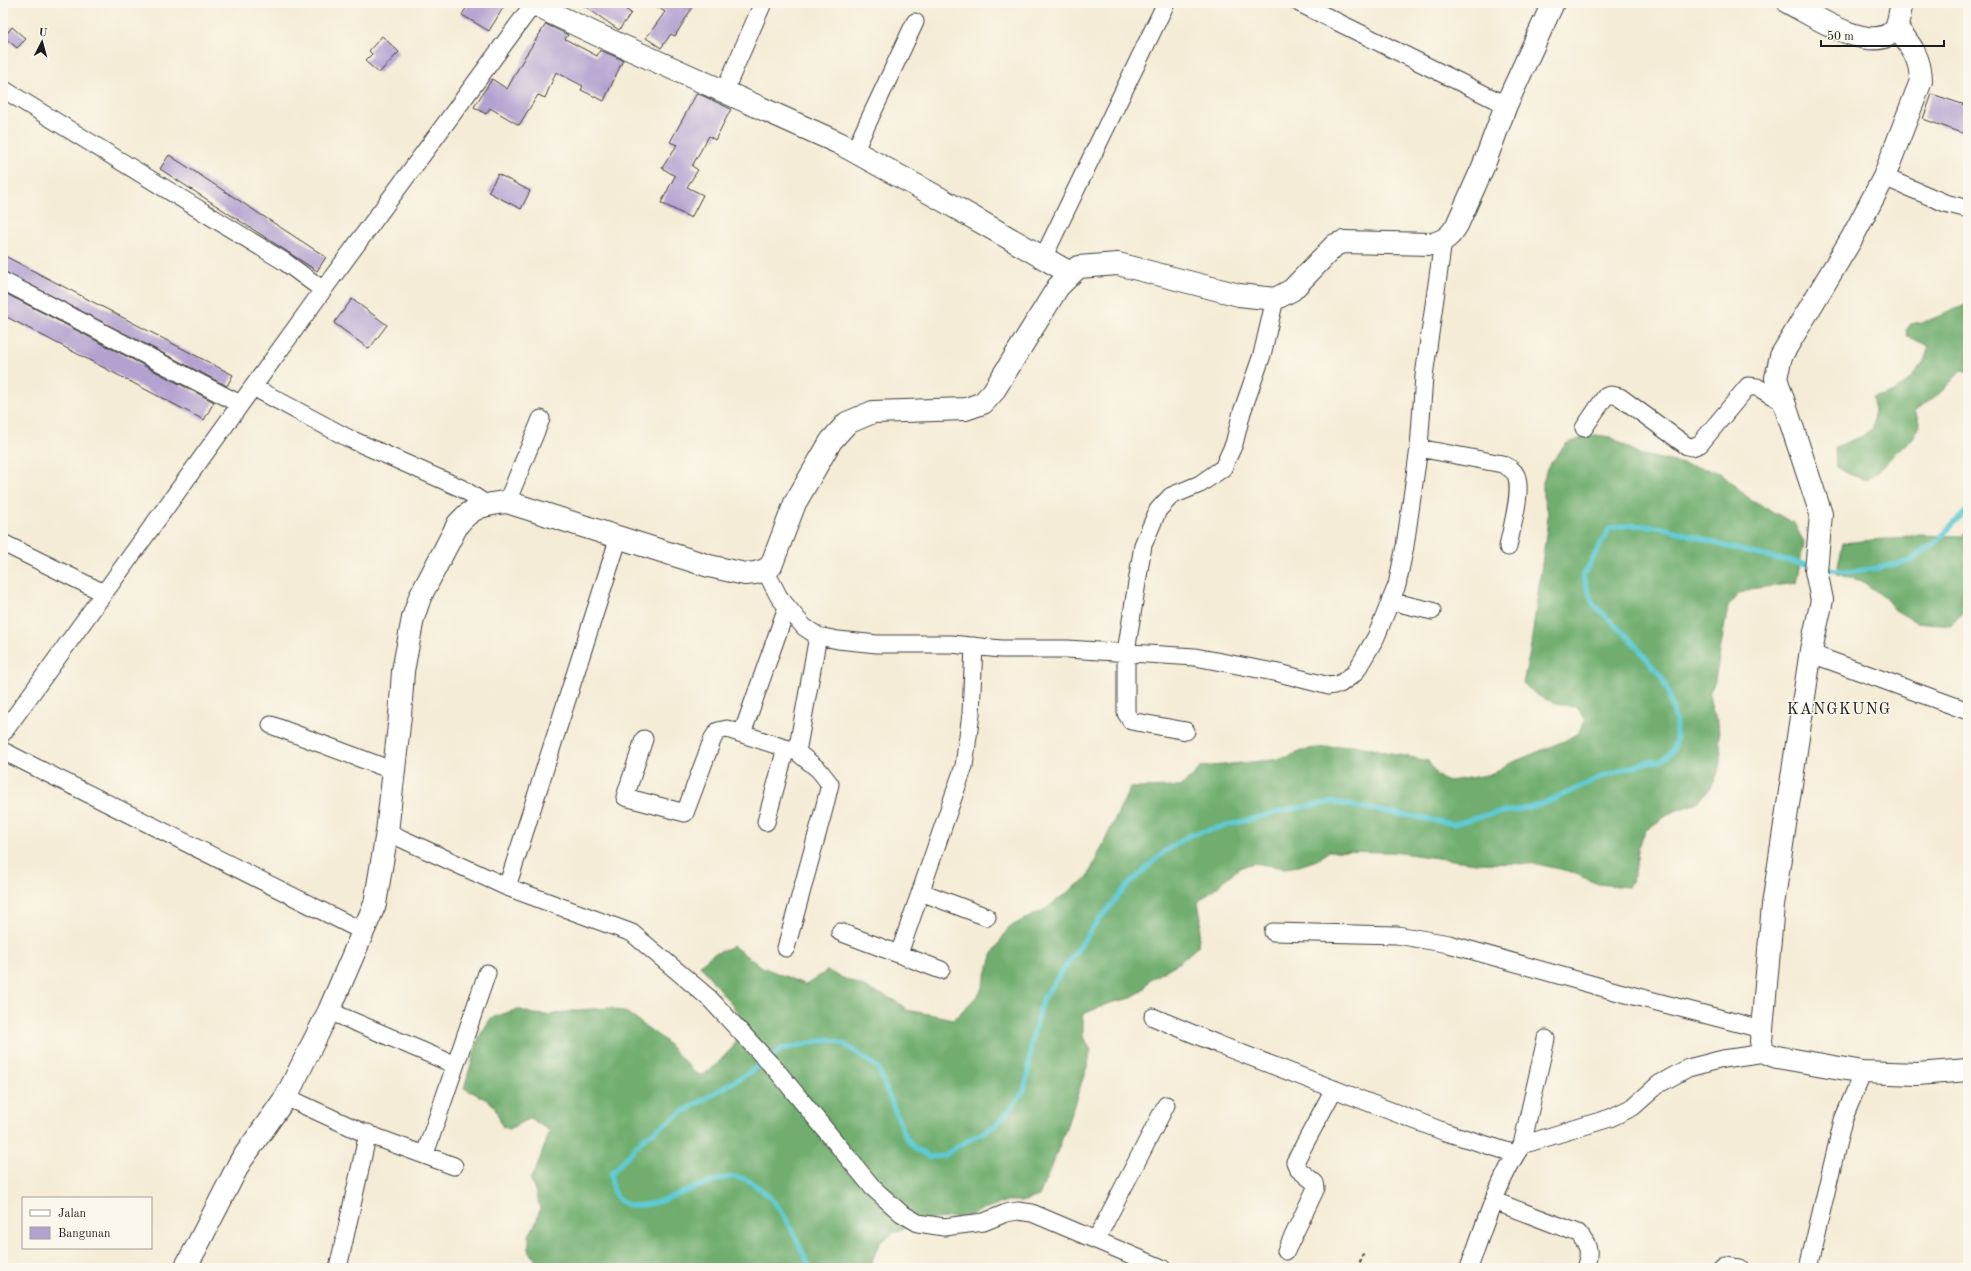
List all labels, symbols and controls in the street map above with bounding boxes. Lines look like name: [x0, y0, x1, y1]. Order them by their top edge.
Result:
north arrow: [22, 22, 62, 62]
scale bar: [1821, 22, 1944, 48]
text: U: [38, 28, 48, 40]
text: 50 m: [1827, 30, 1854, 43]
district label: KANGKUNG: [1787, 702, 1891, 718]
legend: [22, 1197, 152, 1249]
text: Jalan: [58, 1208, 87, 1220]
text: Bangunan: [58, 1228, 111, 1240]

